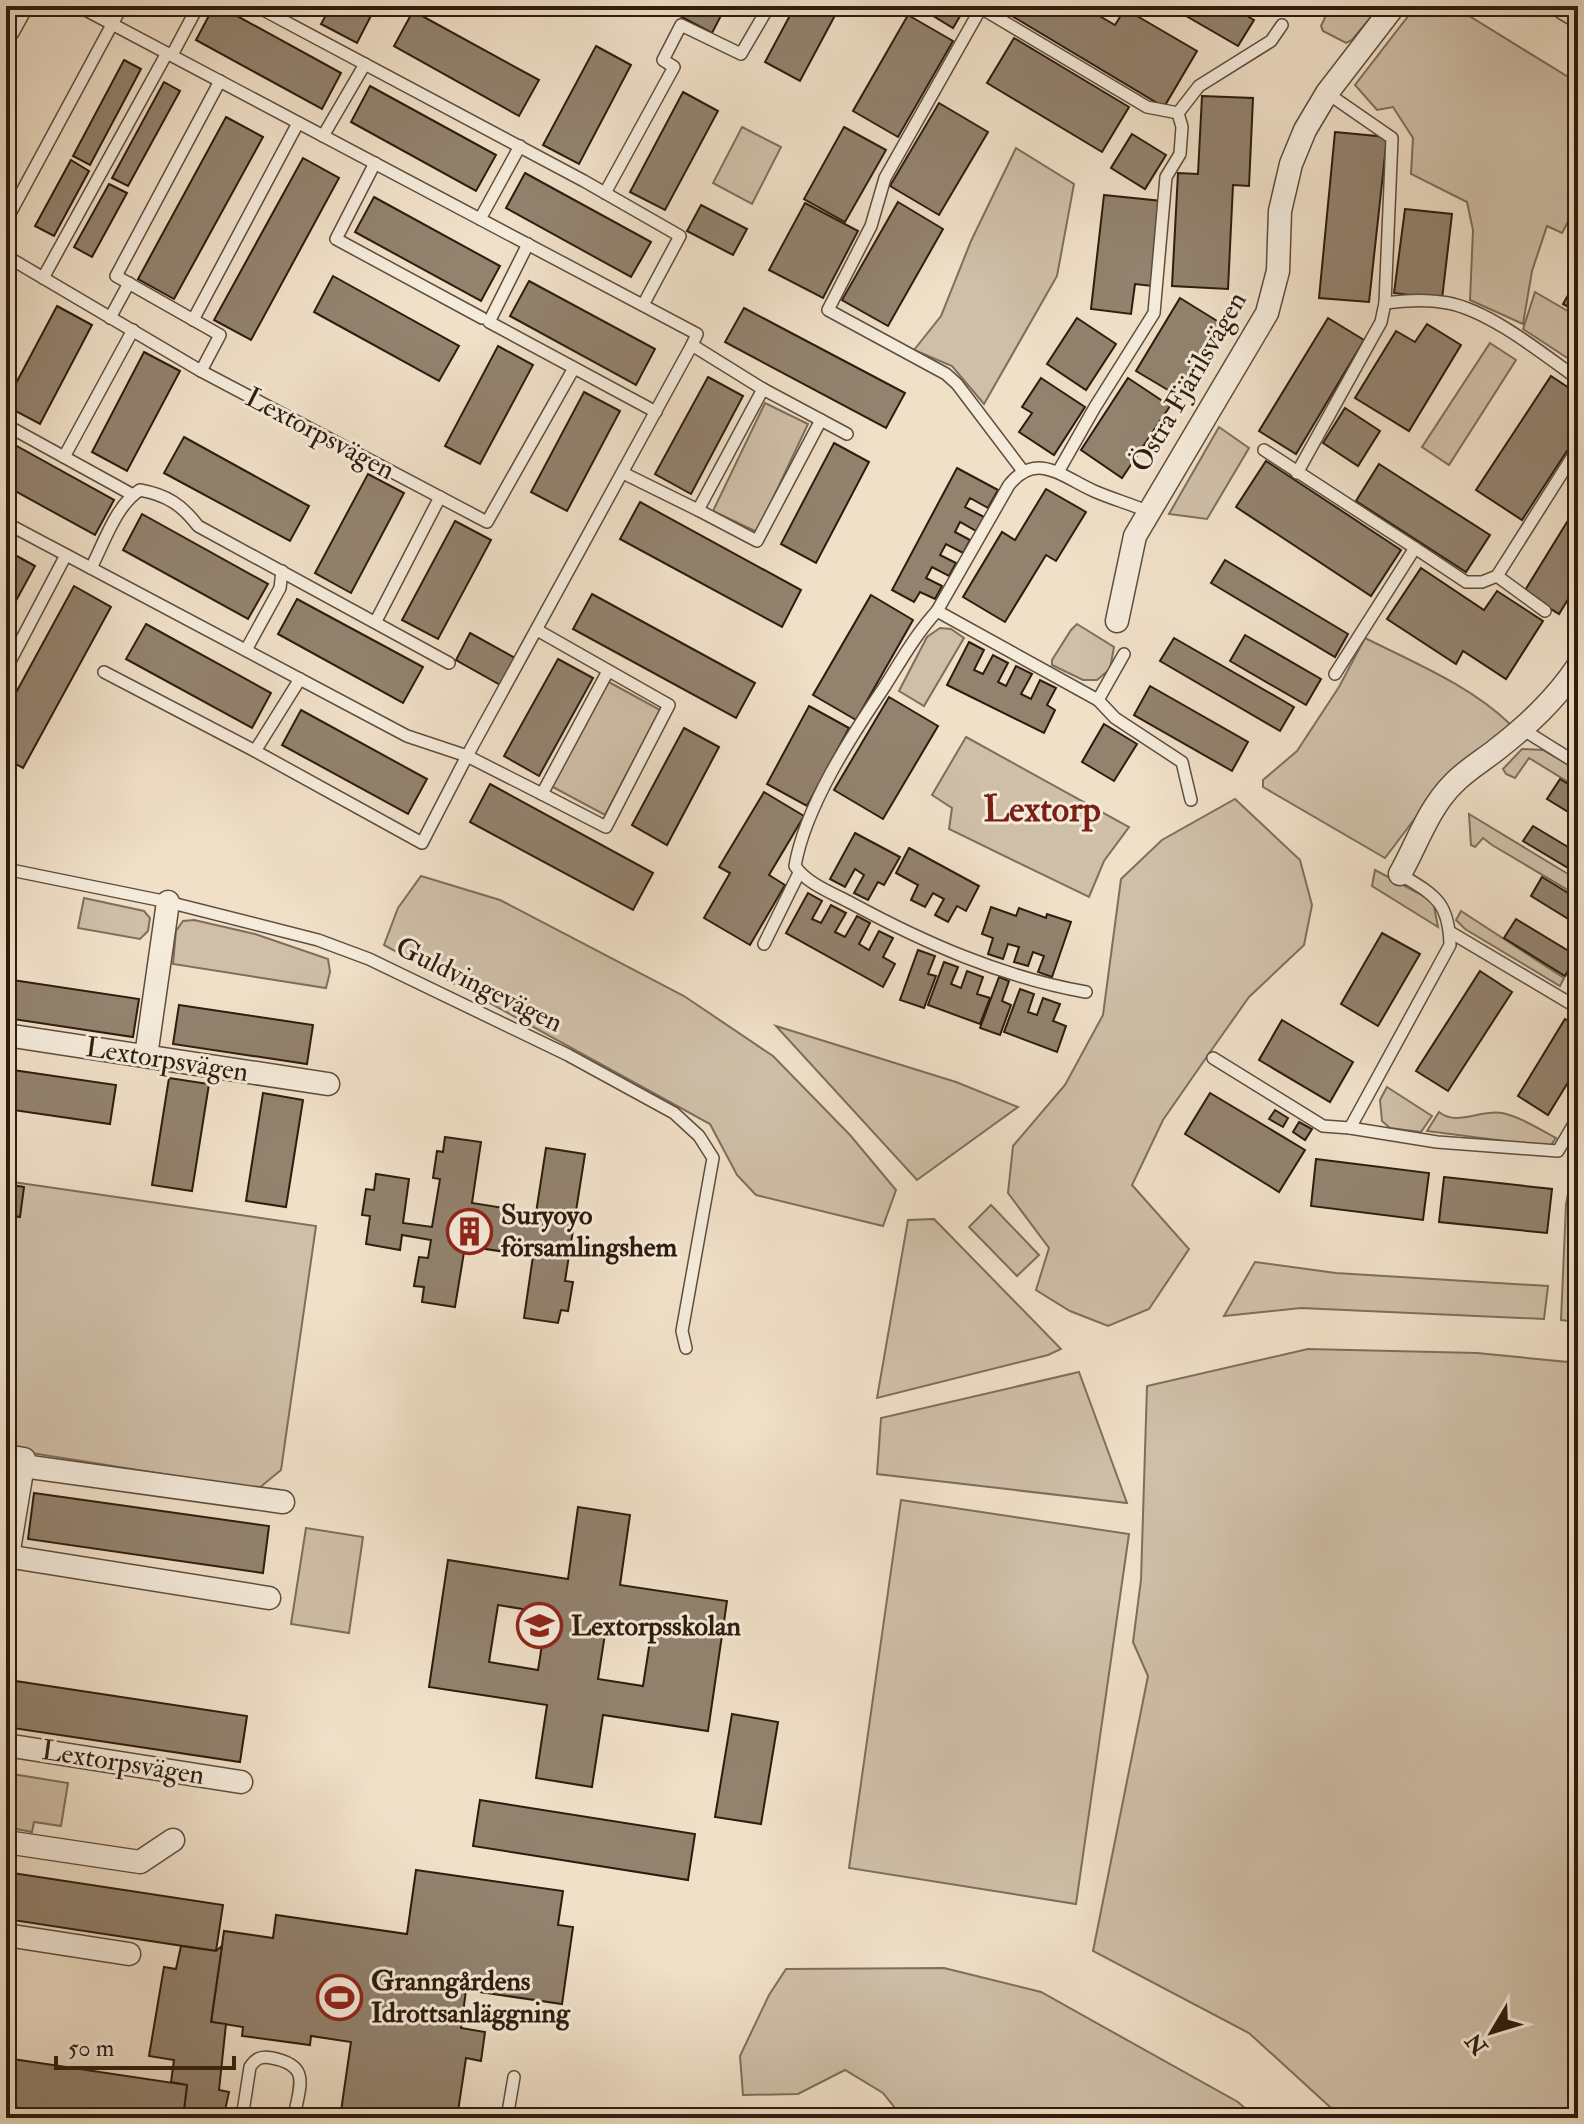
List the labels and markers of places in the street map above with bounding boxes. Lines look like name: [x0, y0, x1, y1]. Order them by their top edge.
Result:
place label: Suryoyo församlingshem: [501, 1198, 677, 1265]
building icon: Suryoyo församlingshem: [446, 1207, 494, 1255]
school or university icon: Lextorpsskolan: [516, 1602, 564, 1650]
place label: Lextorpsskolan: [571, 1609, 742, 1644]
place label: Granngårdens Idrottsanläggning: [371, 1964, 571, 2031]
sports icon: Granngårdens Idrottsanläggning: [316, 1973, 364, 2021]

